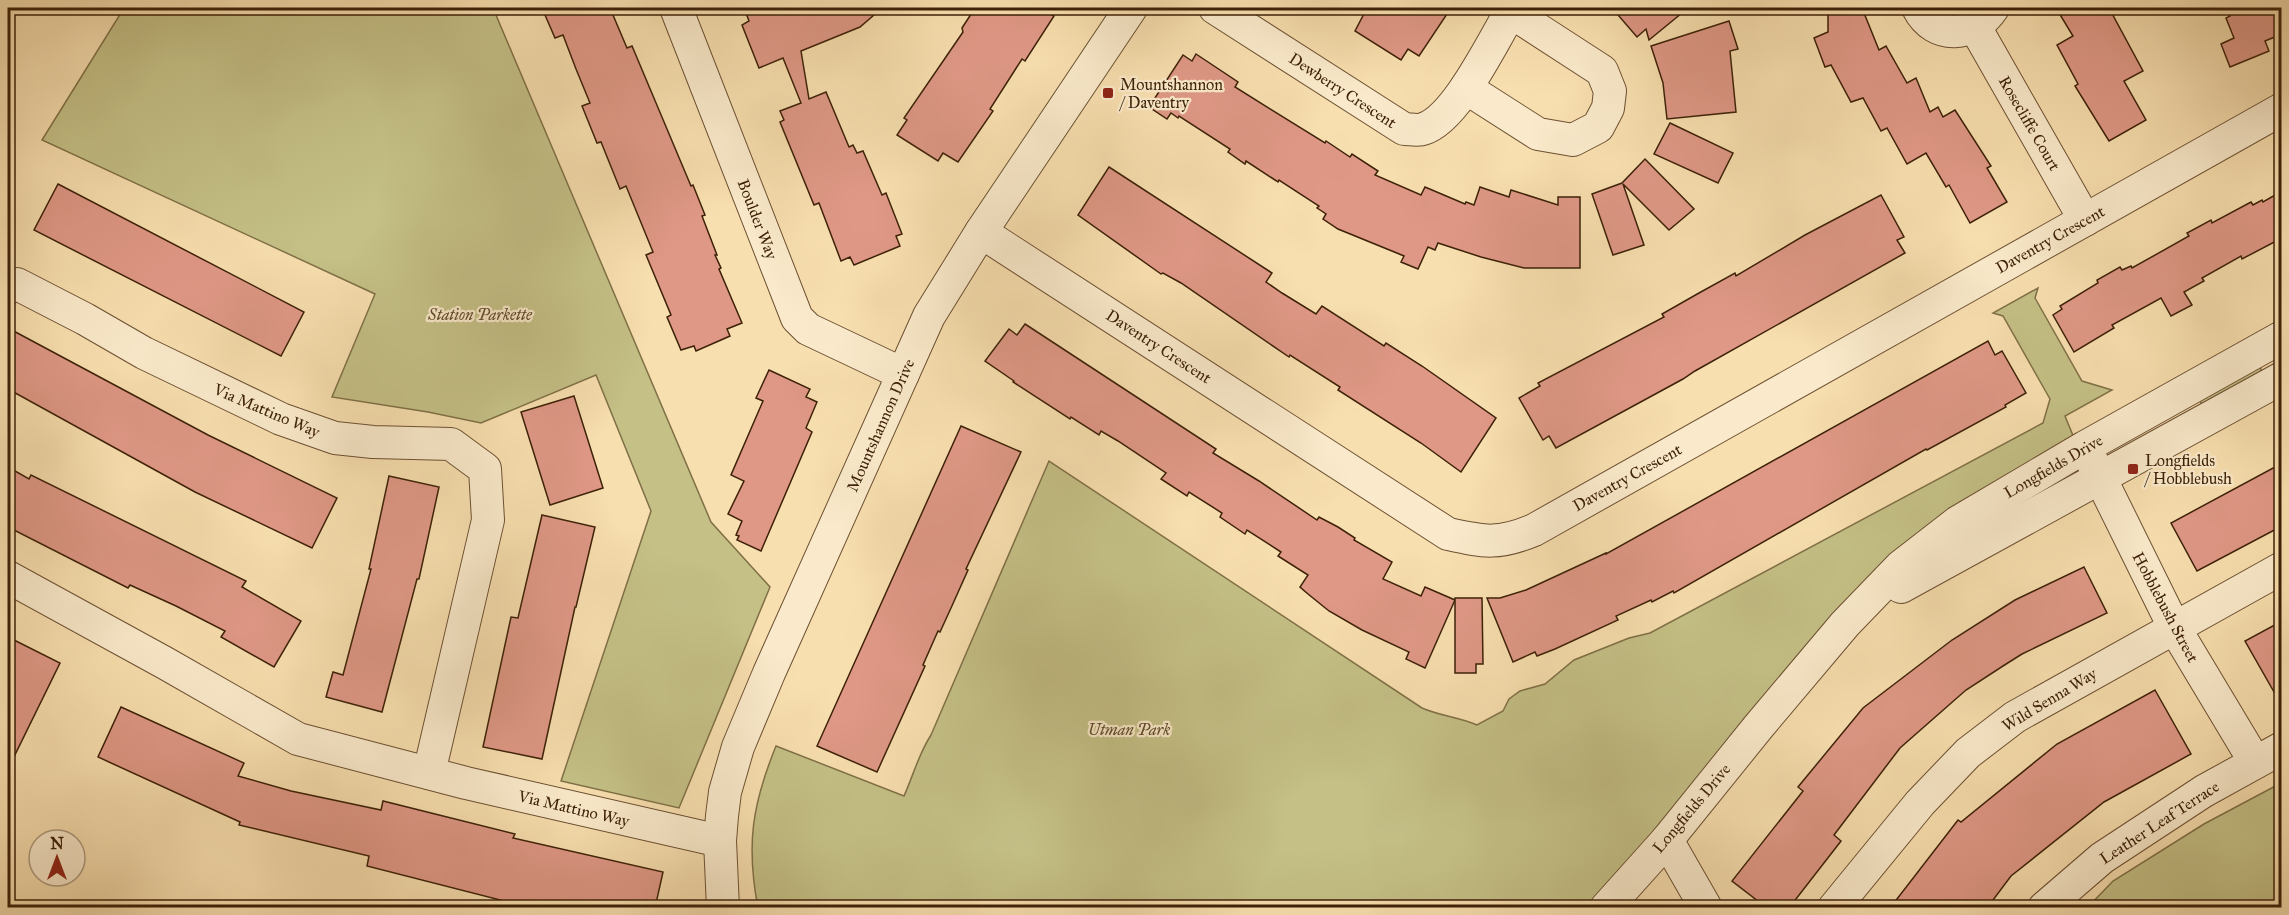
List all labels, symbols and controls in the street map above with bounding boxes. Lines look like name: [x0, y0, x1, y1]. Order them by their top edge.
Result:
street label: Dewberry Crescent: [1286, 49, 1400, 132]
street label: Rosecliffe Court: [1995, 72, 2065, 174]
place label: Mountshannon / Daventry: [1118, 75, 1223, 112]
marker: Mountshannon / Daventry: [1101, 86, 1115, 100]
street label: Boulder Way: [734, 176, 782, 262]
street label: Daventry Crescent: [1992, 202, 2108, 277]
park label: Station Parkette: [427, 305, 533, 324]
street label: Daventry Crescent: [1103, 305, 1215, 388]
street label: Mountshannon Drive: [843, 356, 918, 495]
street label: Via Mattino Way: [210, 379, 323, 442]
street label: Longfields Drive: [2001, 430, 2107, 503]
street label: Daventry Crescent: [1569, 440, 1685, 515]
place label: Longfields / Hobblebush: [2143, 451, 2232, 488]
marker: Longfields / Hobblebush: [2126, 462, 2140, 476]
street label: Hobblebush Street: [2128, 549, 2203, 666]
street label: Wild Senna Way: [1998, 663, 2101, 735]
park label: Utman Park: [1088, 720, 1170, 739]
street label: Longfields Drive: [1649, 760, 1735, 857]
street label: Leather Leaf Terrace: [2096, 777, 2223, 868]
street label: Via Mattino Way: [515, 786, 632, 831]
north arrow: [27, 828, 87, 888]
text: N: [50, 834, 64, 853]

